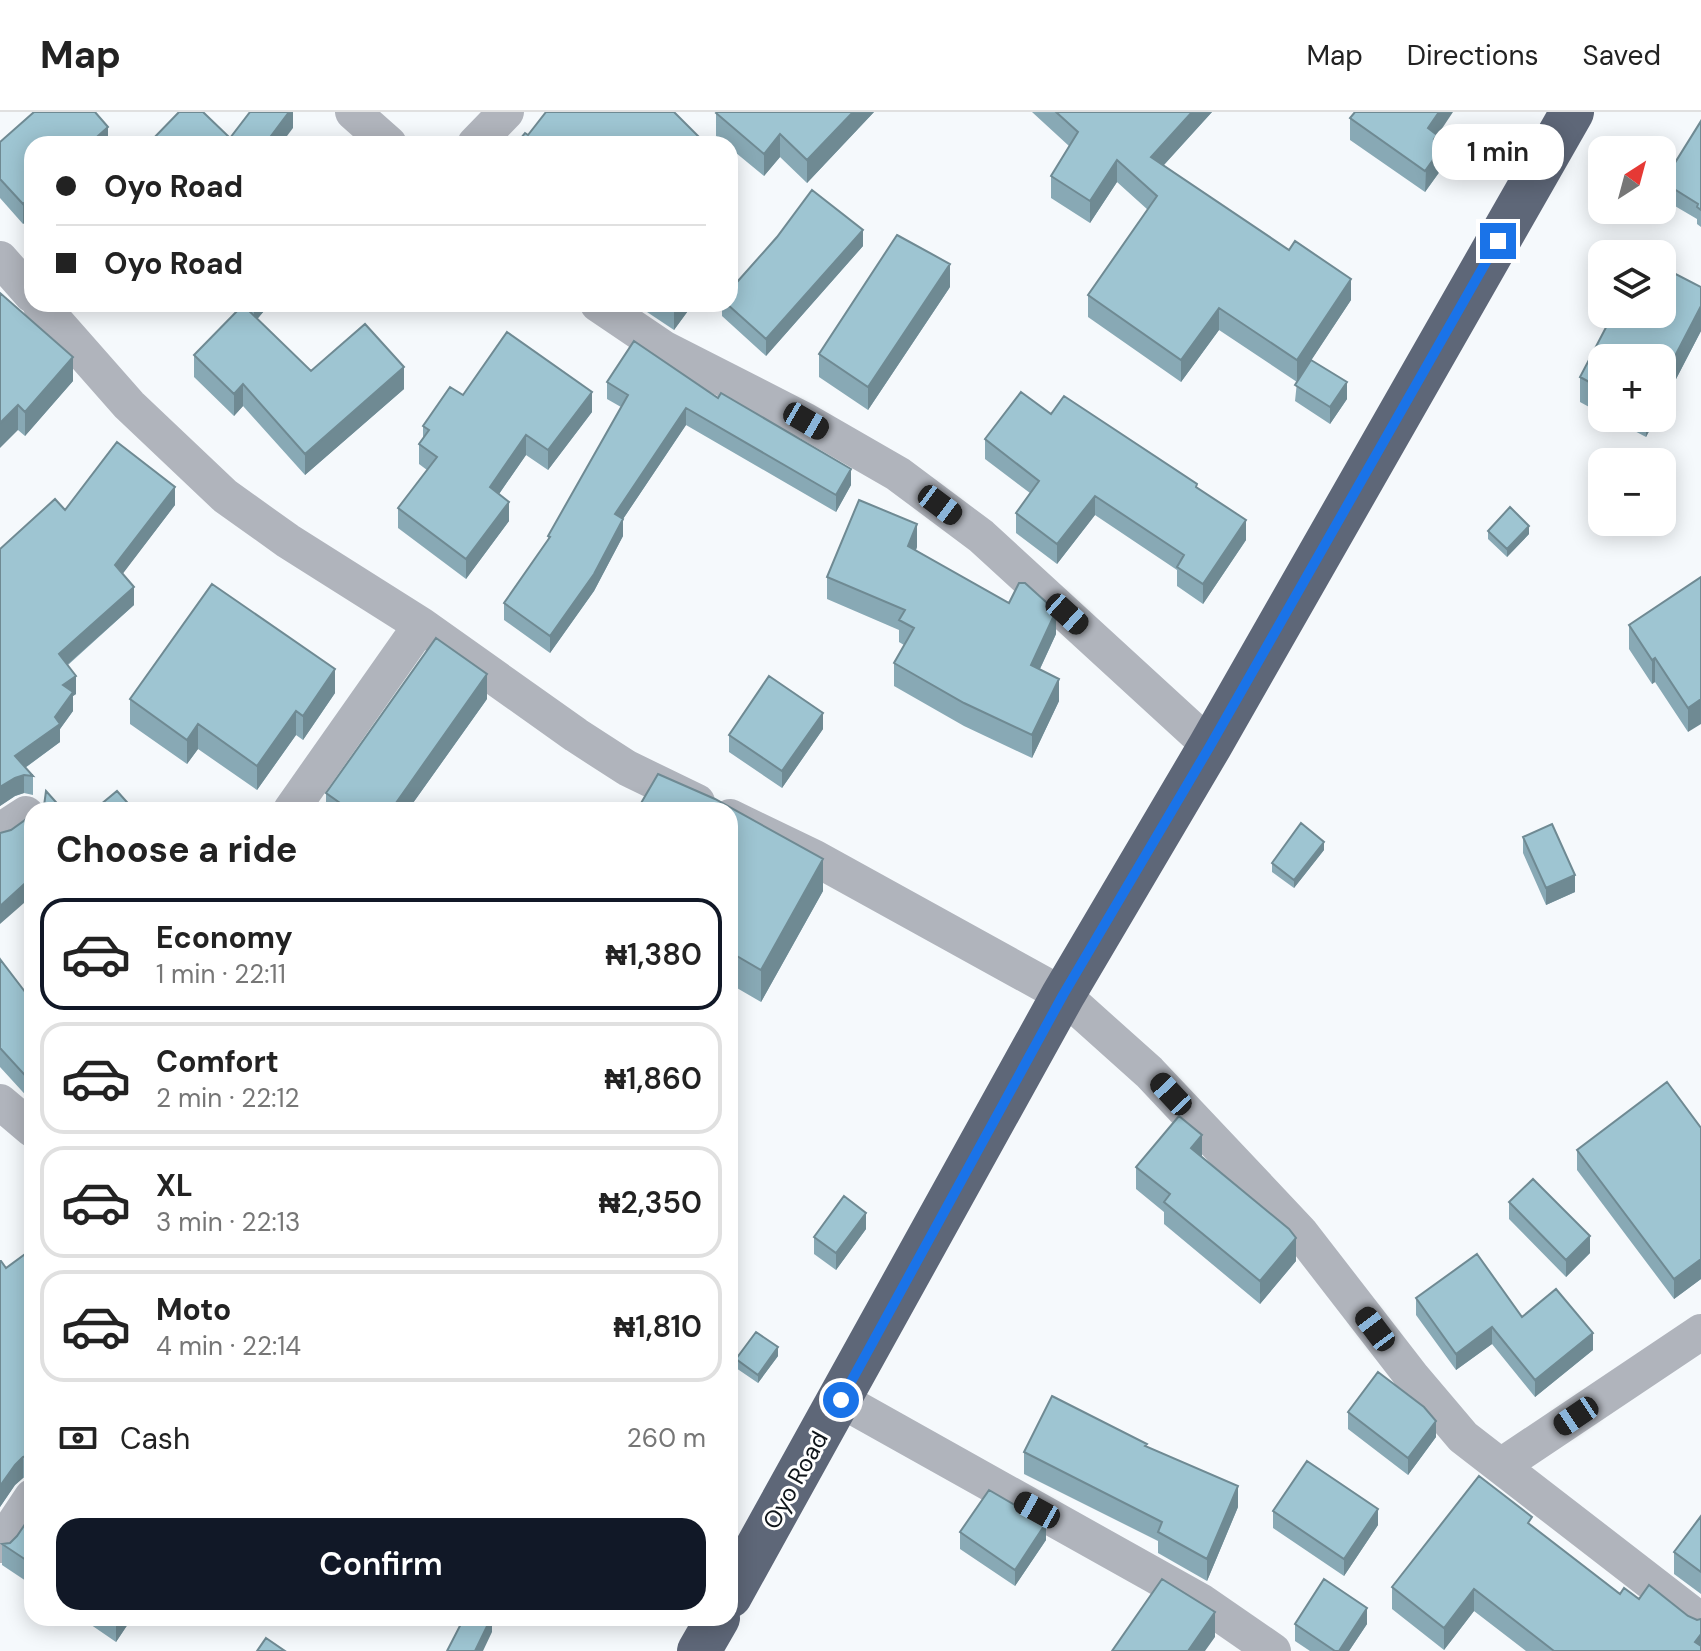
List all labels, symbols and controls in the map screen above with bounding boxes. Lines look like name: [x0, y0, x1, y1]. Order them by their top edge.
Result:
text: Map: [40, 30, 121, 80]
text: Map: [1306, 37, 1363, 74]
text: Directions: [1407, 37, 1539, 74]
text: Saved: [1583, 37, 1661, 74]
callout: 1 min: [1432, 125, 1564, 181]
text: 1 min: [1467, 135, 1529, 169]
north arrow: [1588, 136, 1676, 224]
map controls: [1588, 136, 1676, 536]
text: Oyo Road: [104, 167, 243, 206]
route end: [1480, 223, 1516, 259]
button: layers: [1588, 240, 1676, 328]
text: Oyo Road: [104, 244, 243, 283]
button: +: [1588, 344, 1676, 432]
car: [779, 399, 833, 443]
button: −: [1588, 448, 1676, 536]
car: [914, 481, 966, 529]
car: [1041, 589, 1093, 639]
text: Choose a ride: [56, 826, 297, 873]
icon: car: [60, 918, 132, 990]
text: Economy: [156, 918, 293, 957]
text: ₦1,380: [605, 935, 702, 974]
text: 1 min · 22:11: [156, 957, 286, 991]
icon: car: [60, 1042, 132, 1114]
text: Comfort: [156, 1042, 279, 1081]
text: ₦1,860: [604, 1059, 702, 1098]
car: [1146, 1068, 1196, 1120]
text: 2 min · 22:12: [156, 1081, 300, 1115]
icon: car: [60, 1166, 132, 1238]
text: XL: [156, 1166, 193, 1205]
text: ₦2,350: [599, 1183, 702, 1222]
text: 3 min · 22:13: [156, 1205, 300, 1239]
icon: car: [60, 1290, 132, 1362]
text: Moto: [156, 1290, 231, 1329]
car: [1351, 1303, 1399, 1355]
text: ₦1,810: [614, 1307, 702, 1346]
text: 4 min · 22:14: [156, 1329, 301, 1363]
route start: [823, 1382, 859, 1418]
car: [1549, 1393, 1603, 1439]
icon: cash: [56, 1416, 100, 1460]
text: Cash: [120, 1419, 190, 1458]
text: 260 m: [627, 1421, 706, 1455]
street label: Oyo Road: [755, 1426, 835, 1534]
car: [1010, 1488, 1064, 1532]
button: Confirm: [56, 1518, 706, 1610]

